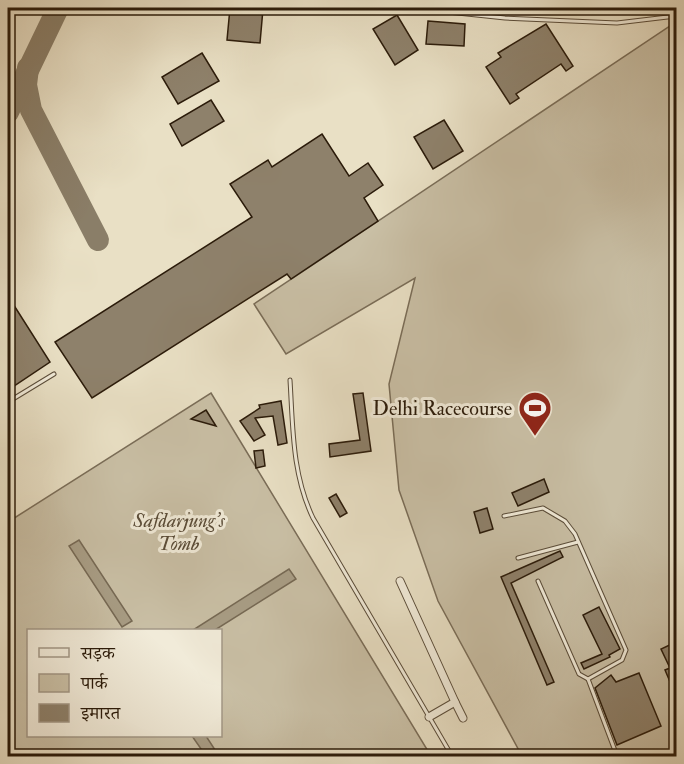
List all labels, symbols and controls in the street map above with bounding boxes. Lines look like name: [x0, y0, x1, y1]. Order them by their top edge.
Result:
sports icon: Delhi Racecourse: [517, 390, 553, 437]
place label: Delhi Racecourse: [373, 396, 512, 421]
park label: Safdarjung's Tomb: [132, 508, 225, 556]
legend: [27, 629, 222, 737]
text: सड़क: [80, 642, 116, 665]
text: पार्क: [80, 672, 109, 695]
text: इमारत: [80, 702, 121, 725]

